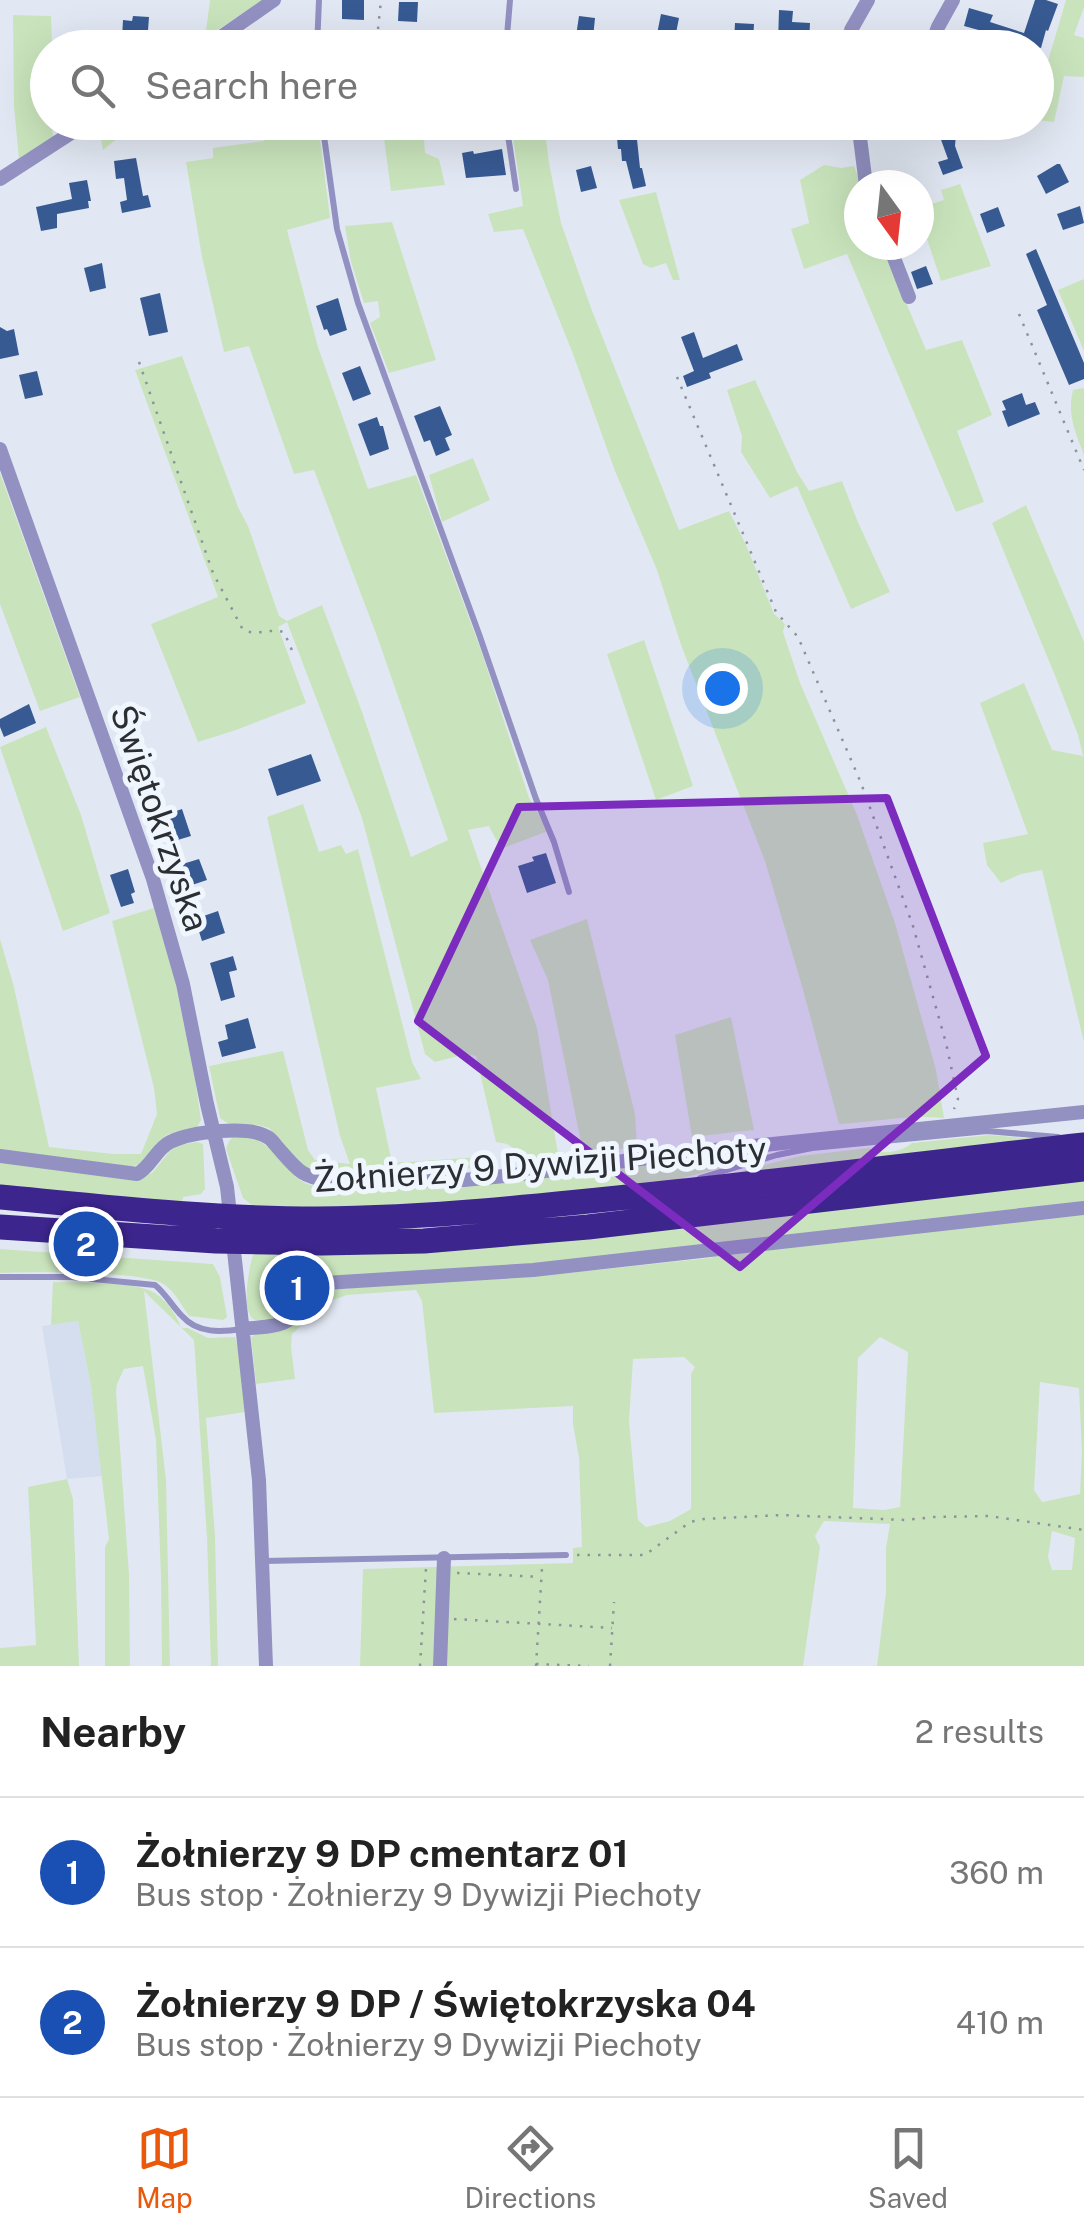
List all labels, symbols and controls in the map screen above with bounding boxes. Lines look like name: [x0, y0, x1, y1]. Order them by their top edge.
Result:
search box: [30, 30, 1054, 140]
icon: search: [65, 58, 120, 113]
text: Search here: [145, 63, 358, 108]
north arrow: [844, 170, 934, 260]
your location: [697, 663, 748, 714]
street label: Świętokrzyska: [102, 699, 219, 936]
street label: Żołnierzy 9 Dywizji Piechoty: [312, 1127, 768, 1200]
pin: 2: [54, 1206, 118, 1282]
pin: 1: [264, 1250, 330, 1326]
text: Nearby: [40, 1707, 186, 1756]
text: 2 results: [915, 1713, 1044, 1750]
text: Żołnierzy 9 DP cmentarz 01: [135, 1831, 629, 1876]
text: 1: [66, 1854, 79, 1891]
text: 360 m: [949, 1854, 1044, 1891]
text: Bus stop · Żołnierzy 9 Dywizji Piechoty: [135, 1876, 702, 1913]
text: Żołnierzy 9 DP / Świętokrzyska 04: [135, 1981, 756, 2026]
text: 2: [62, 2004, 83, 2041]
text: 410 m: [956, 2004, 1044, 2041]
text: Bus stop · Żołnierzy 9 Dywizji Piechoty: [135, 2026, 702, 2063]
tab: Map: [136, 2121, 193, 2214]
tab: Directions: [465, 2121, 596, 2214]
tab: Saved: [868, 2121, 948, 2214]

